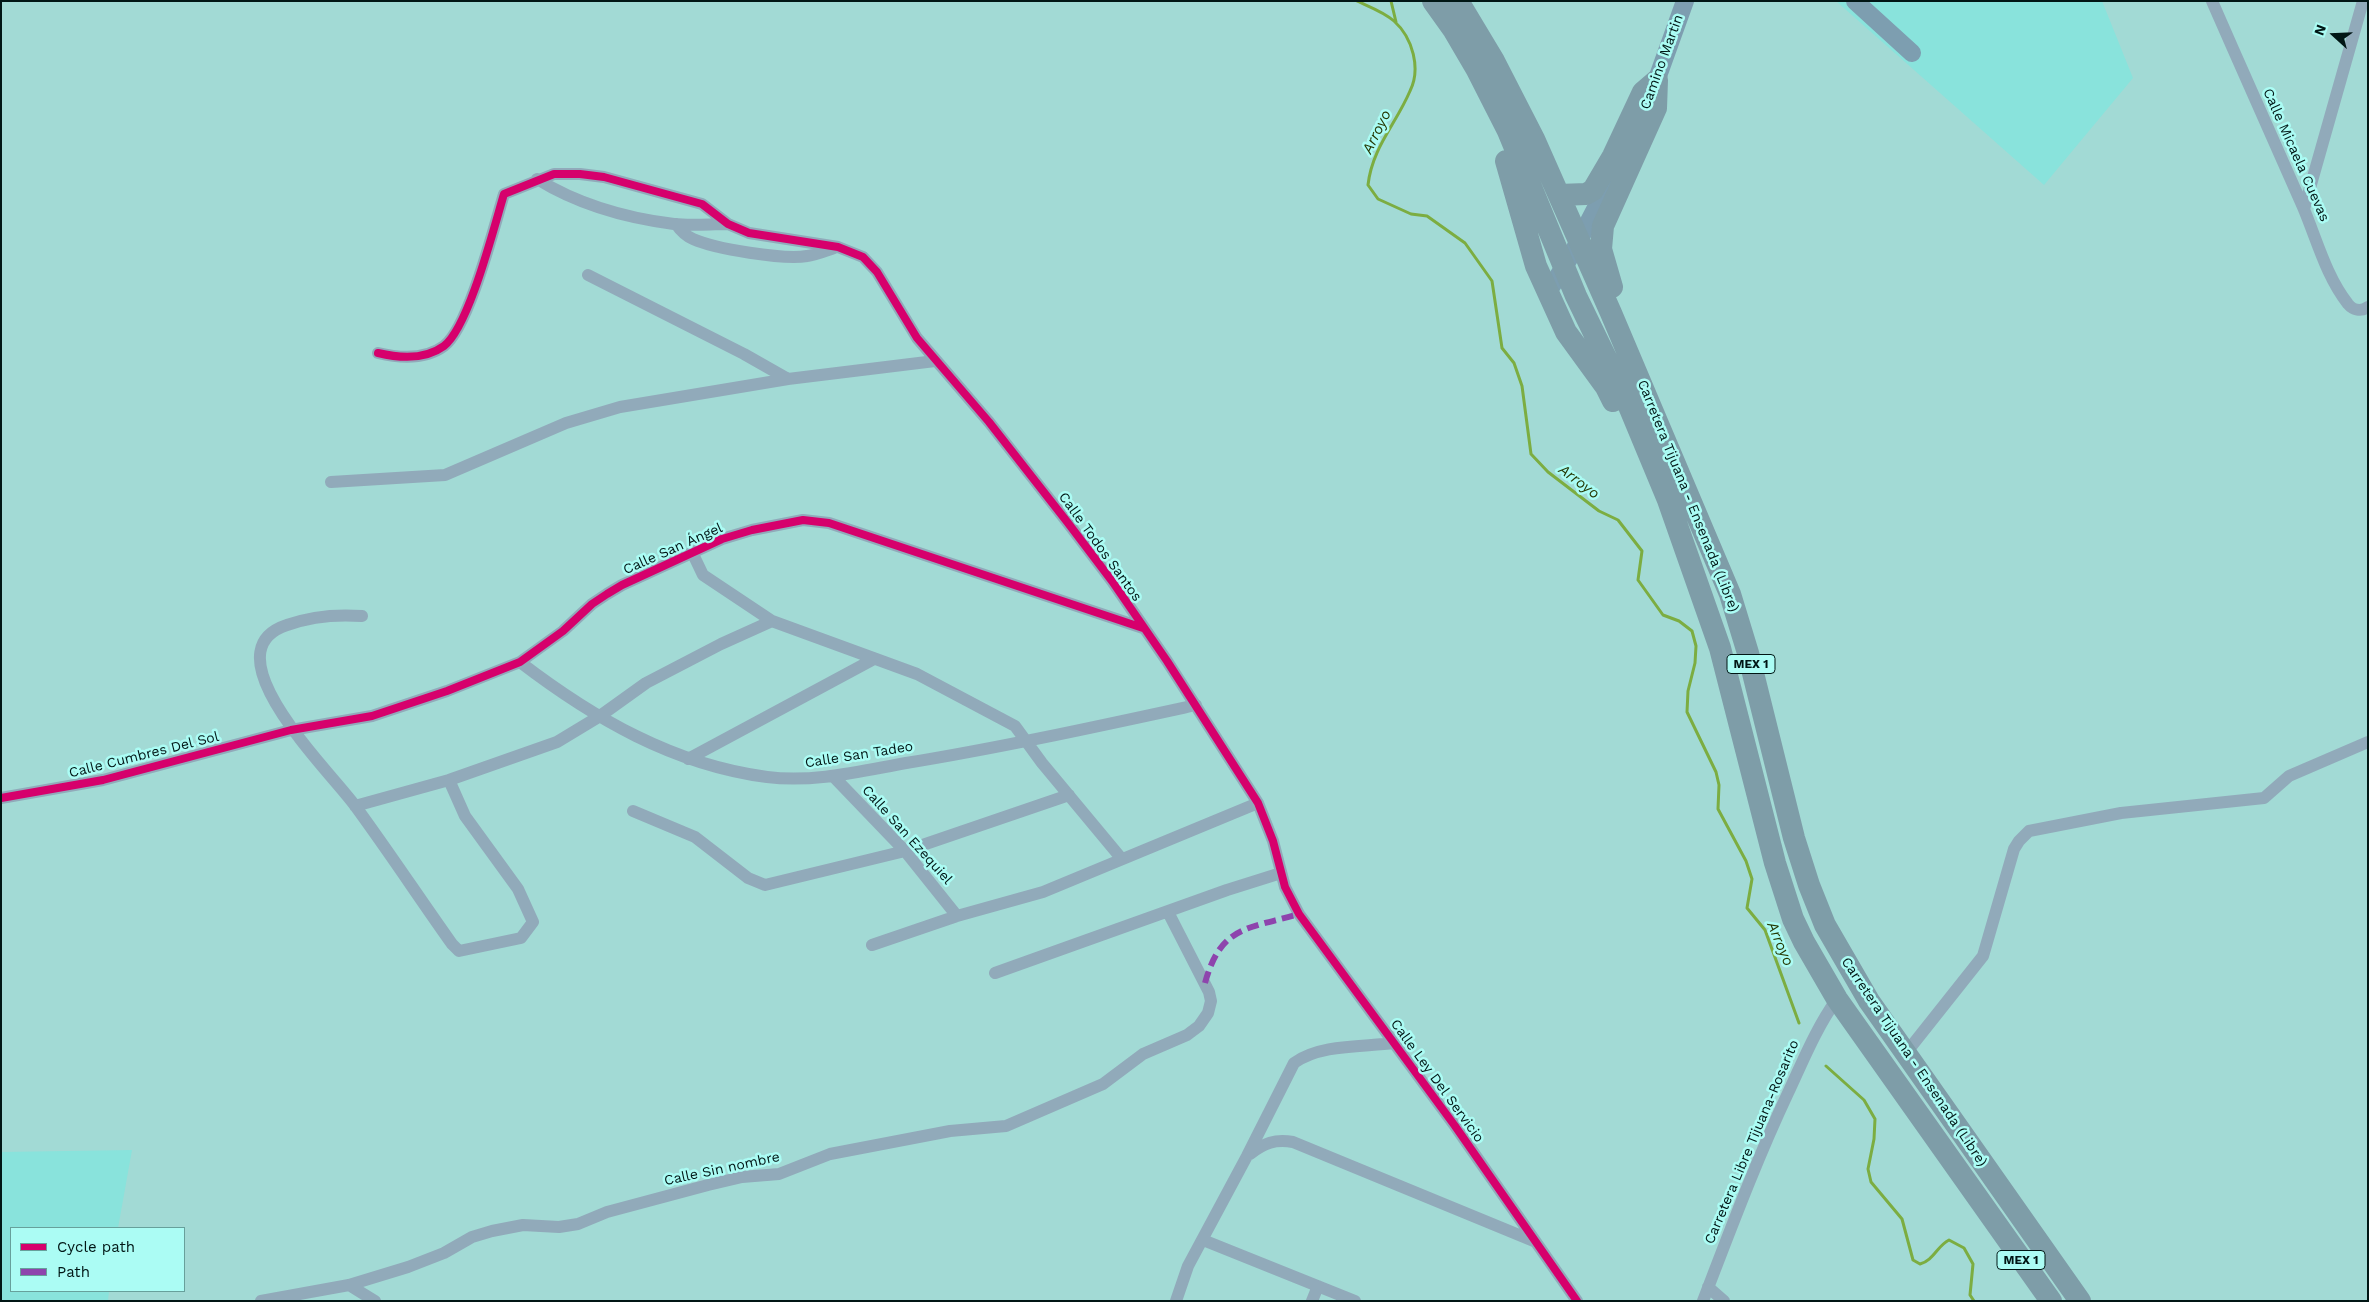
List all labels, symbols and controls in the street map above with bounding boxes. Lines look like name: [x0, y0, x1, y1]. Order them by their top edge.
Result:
north arrow: [2309, 10, 2359, 60]
street label: Camino Martin: [1637, 12, 1687, 112]
text: N: [2311, 22, 2329, 37]
street label: Calle Micaela Cuevas: [2259, 86, 2333, 224]
water label: Arroyo: [1359, 107, 1395, 157]
street label: Carretera Tijuana - Ensenada (Libre): [1634, 378, 1742, 614]
water label: Arroyo: [1555, 461, 1603, 503]
street label: Calle Todos Santos: [1055, 489, 1145, 605]
street label: Calle San Ángel: [621, 520, 725, 578]
road number: MEX 1: [1727, 654, 1775, 674]
street label: Calle Cumbres Del Sol: [67, 728, 221, 782]
street label: Calle San Tadeo: [804, 738, 914, 772]
street label: Calle San Ezequiel: [858, 782, 956, 888]
water label: Arroyo: [1763, 919, 1797, 969]
street label: Carretera Tijuana - Ensenada (Libre): [1837, 954, 1991, 1170]
street label: Calle Ley Del Servicio: [1387, 1016, 1487, 1146]
street label: Carretera Libre Tijuana-Rosarito: [1701, 1037, 1803, 1247]
street label: Calle Sin nombre: [663, 1149, 781, 1189]
legend: [10, 1227, 185, 1292]
text: Cycle path: [57, 1238, 135, 1256]
road number: MEX 1: [1997, 1250, 2045, 1270]
text: Path: [57, 1263, 90, 1281]

